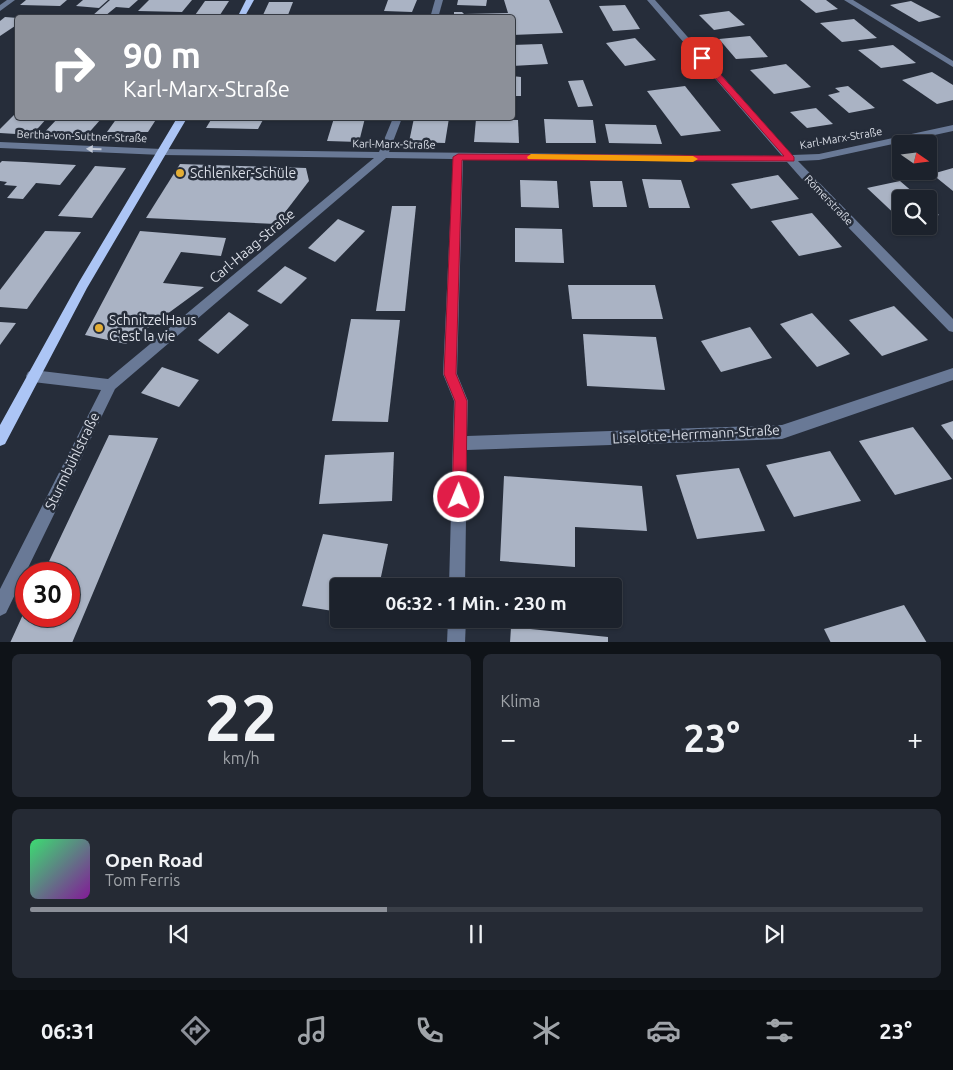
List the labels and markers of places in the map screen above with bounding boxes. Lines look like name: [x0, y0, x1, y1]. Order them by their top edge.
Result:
pin: [681, 37, 723, 79]
place label: Schlenker-Schüle: [190, 165, 296, 181]
marker: Schlenker-Schüle: [174, 167, 186, 179]
place label: SchnitzelHaus C'est la vie: [109, 312, 196, 344]
marker: SchnitzelHaus C'est la vie: [93, 322, 105, 334]

